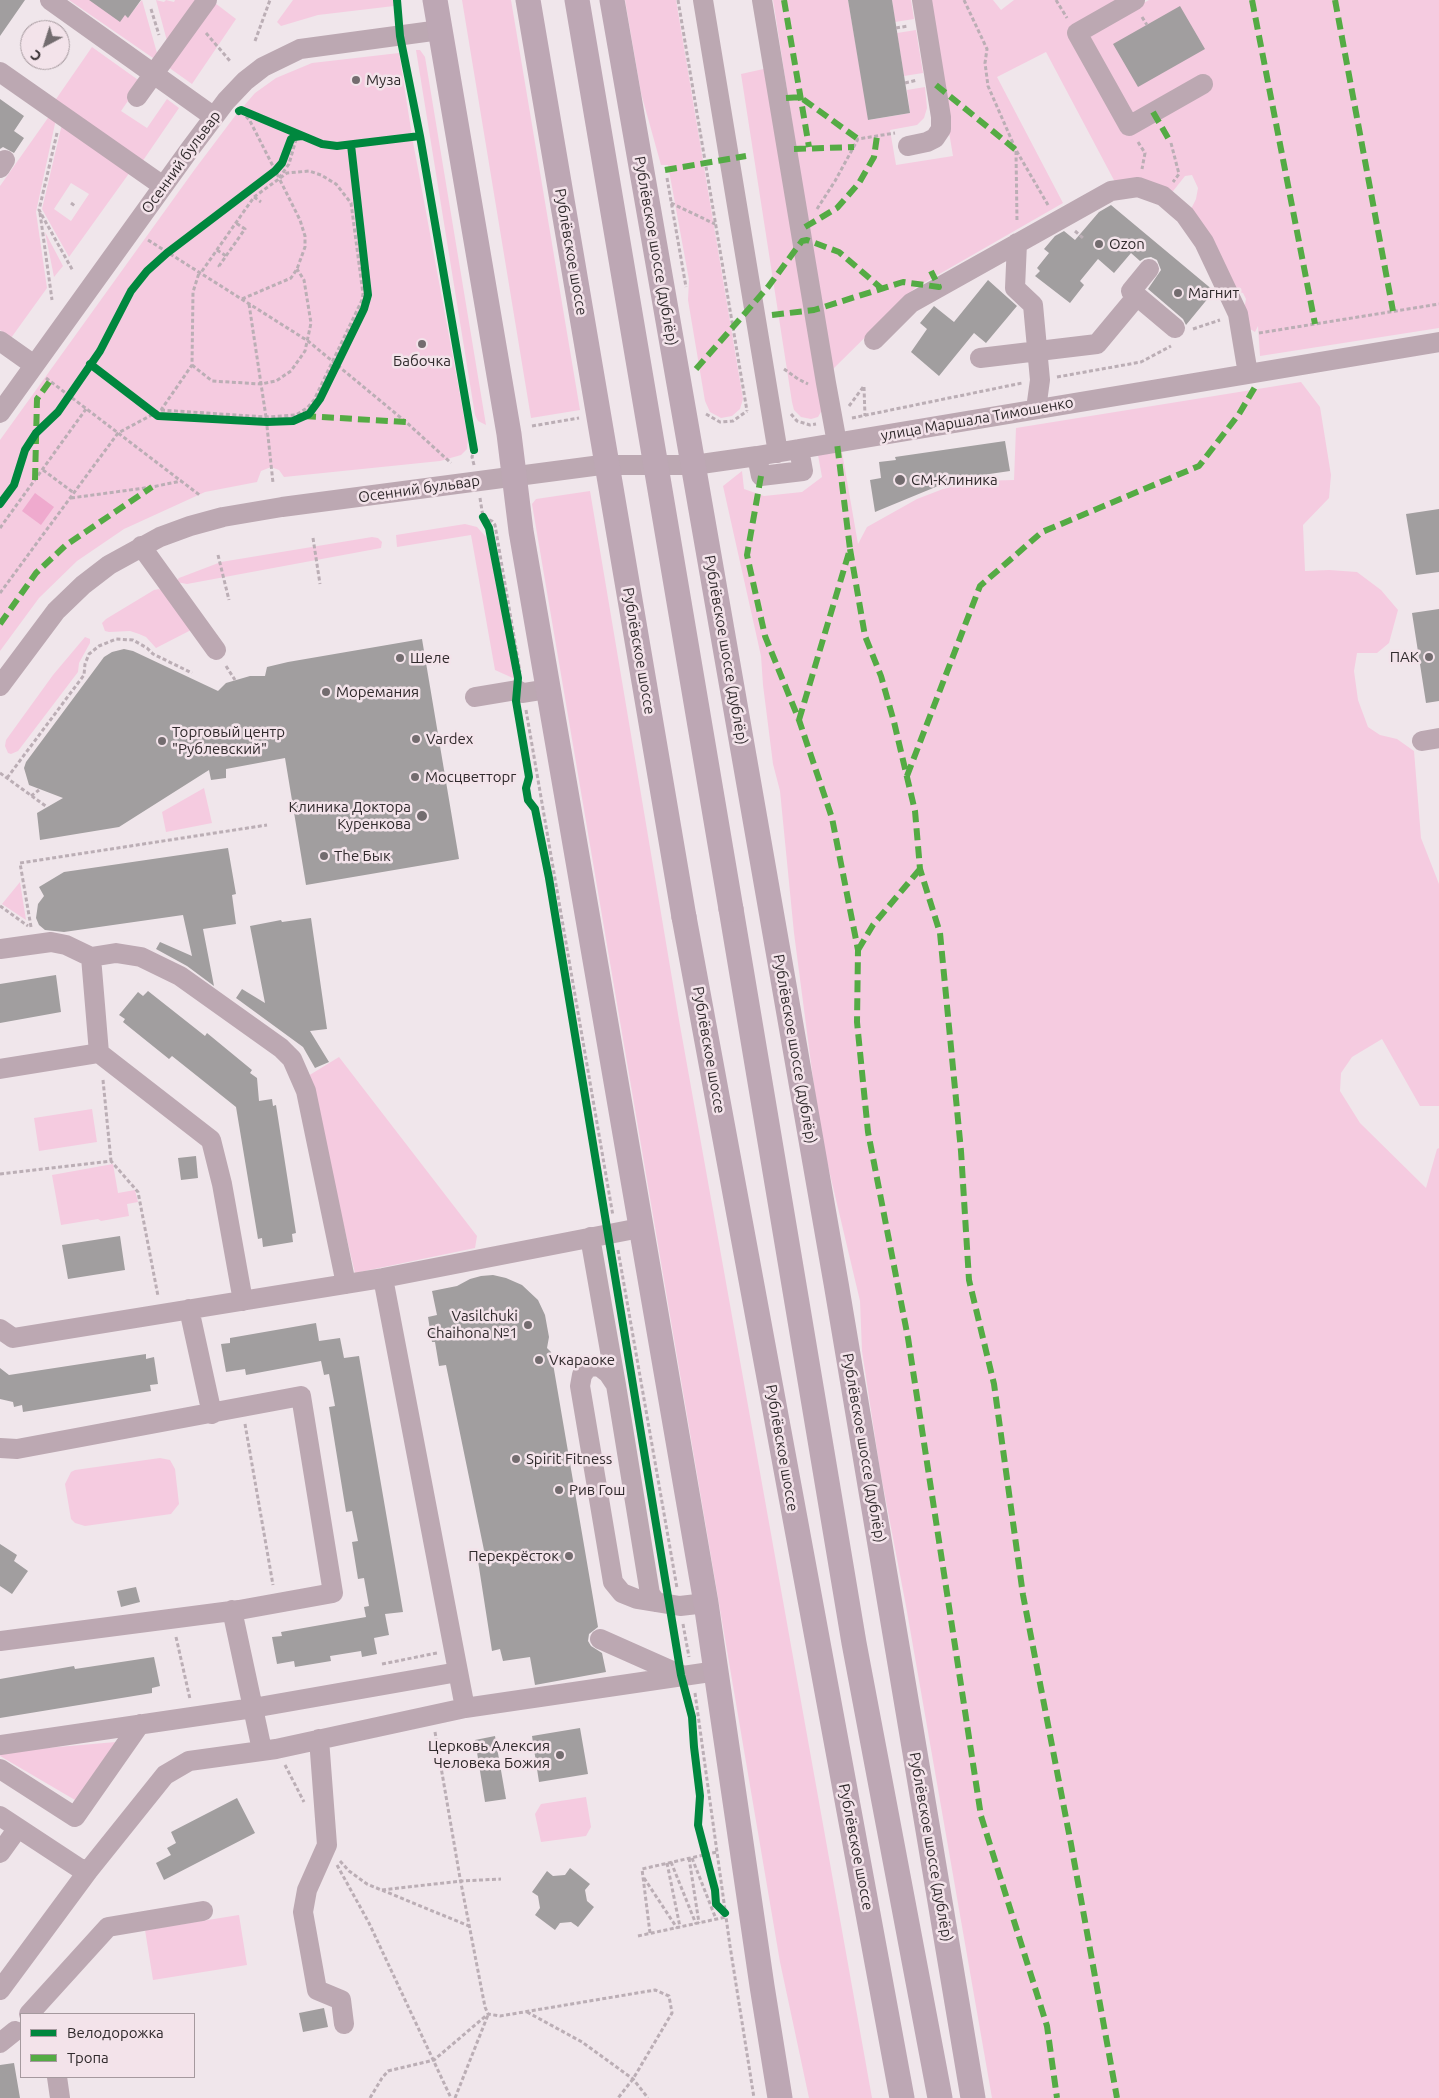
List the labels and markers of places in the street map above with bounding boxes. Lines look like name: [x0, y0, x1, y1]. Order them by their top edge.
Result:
place label: Муза: [366, 71, 401, 89]
marker: Муза: [350, 74, 362, 86]
place label: Ozon: [1109, 235, 1145, 253]
marker: Ozon: [1093, 238, 1105, 250]
place label: Магнит: [1188, 284, 1239, 302]
marker: Магнит: [1172, 287, 1184, 299]
marker: Бабочка: [416, 338, 428, 350]
place label: Бабочка: [393, 352, 451, 370]
place label: СМ-Клиника: [911, 471, 998, 489]
marker: СМ-Клиника: [893, 473, 907, 487]
place label: ПАК: [1390, 648, 1419, 666]
place label: Шеле: [410, 649, 450, 667]
marker: ПАК: [1423, 651, 1435, 663]
marker: Шеле: [394, 652, 406, 664]
place label: Моремания: [336, 683, 419, 701]
marker: Моремания: [320, 686, 332, 698]
place label: Торговый центр "Рублевский": [172, 723, 285, 758]
place label: Vardex: [426, 730, 473, 748]
marker: Vardex: [410, 733, 422, 745]
marker: Торговый центр "Рублевский": [156, 735, 168, 747]
place label: Мосцветторг: [425, 768, 516, 786]
marker: Мосцветторг: [409, 771, 421, 783]
place label: Клиника Доктора Куренкова: [288, 798, 411, 833]
marker: Клиника Доктора Куренкова: [415, 809, 429, 823]
place label: The Бык: [334, 847, 391, 865]
marker: The Бык: [318, 850, 330, 862]
place label: Vasilchuki Chaihona №1: [427, 1307, 518, 1342]
marker: Vasilchuki Chaihona №1: [522, 1319, 534, 1331]
place label: Vкараоке: [549, 1351, 615, 1369]
marker: Vкараоке: [533, 1354, 545, 1366]
place label: Spirit Fitness: [526, 1450, 612, 1468]
marker: Spirit Fitness: [510, 1453, 522, 1465]
place label: Рив Гош: [569, 1481, 625, 1499]
marker: Рив Гош: [553, 1484, 565, 1496]
place label: Перекрёсток: [468, 1547, 559, 1565]
marker: Перекрёсток: [563, 1550, 575, 1562]
place label: Церковь Алексия Человека Божия: [428, 1737, 550, 1772]
marker: Церковь Алексия Человека Божия: [554, 1749, 566, 1761]

